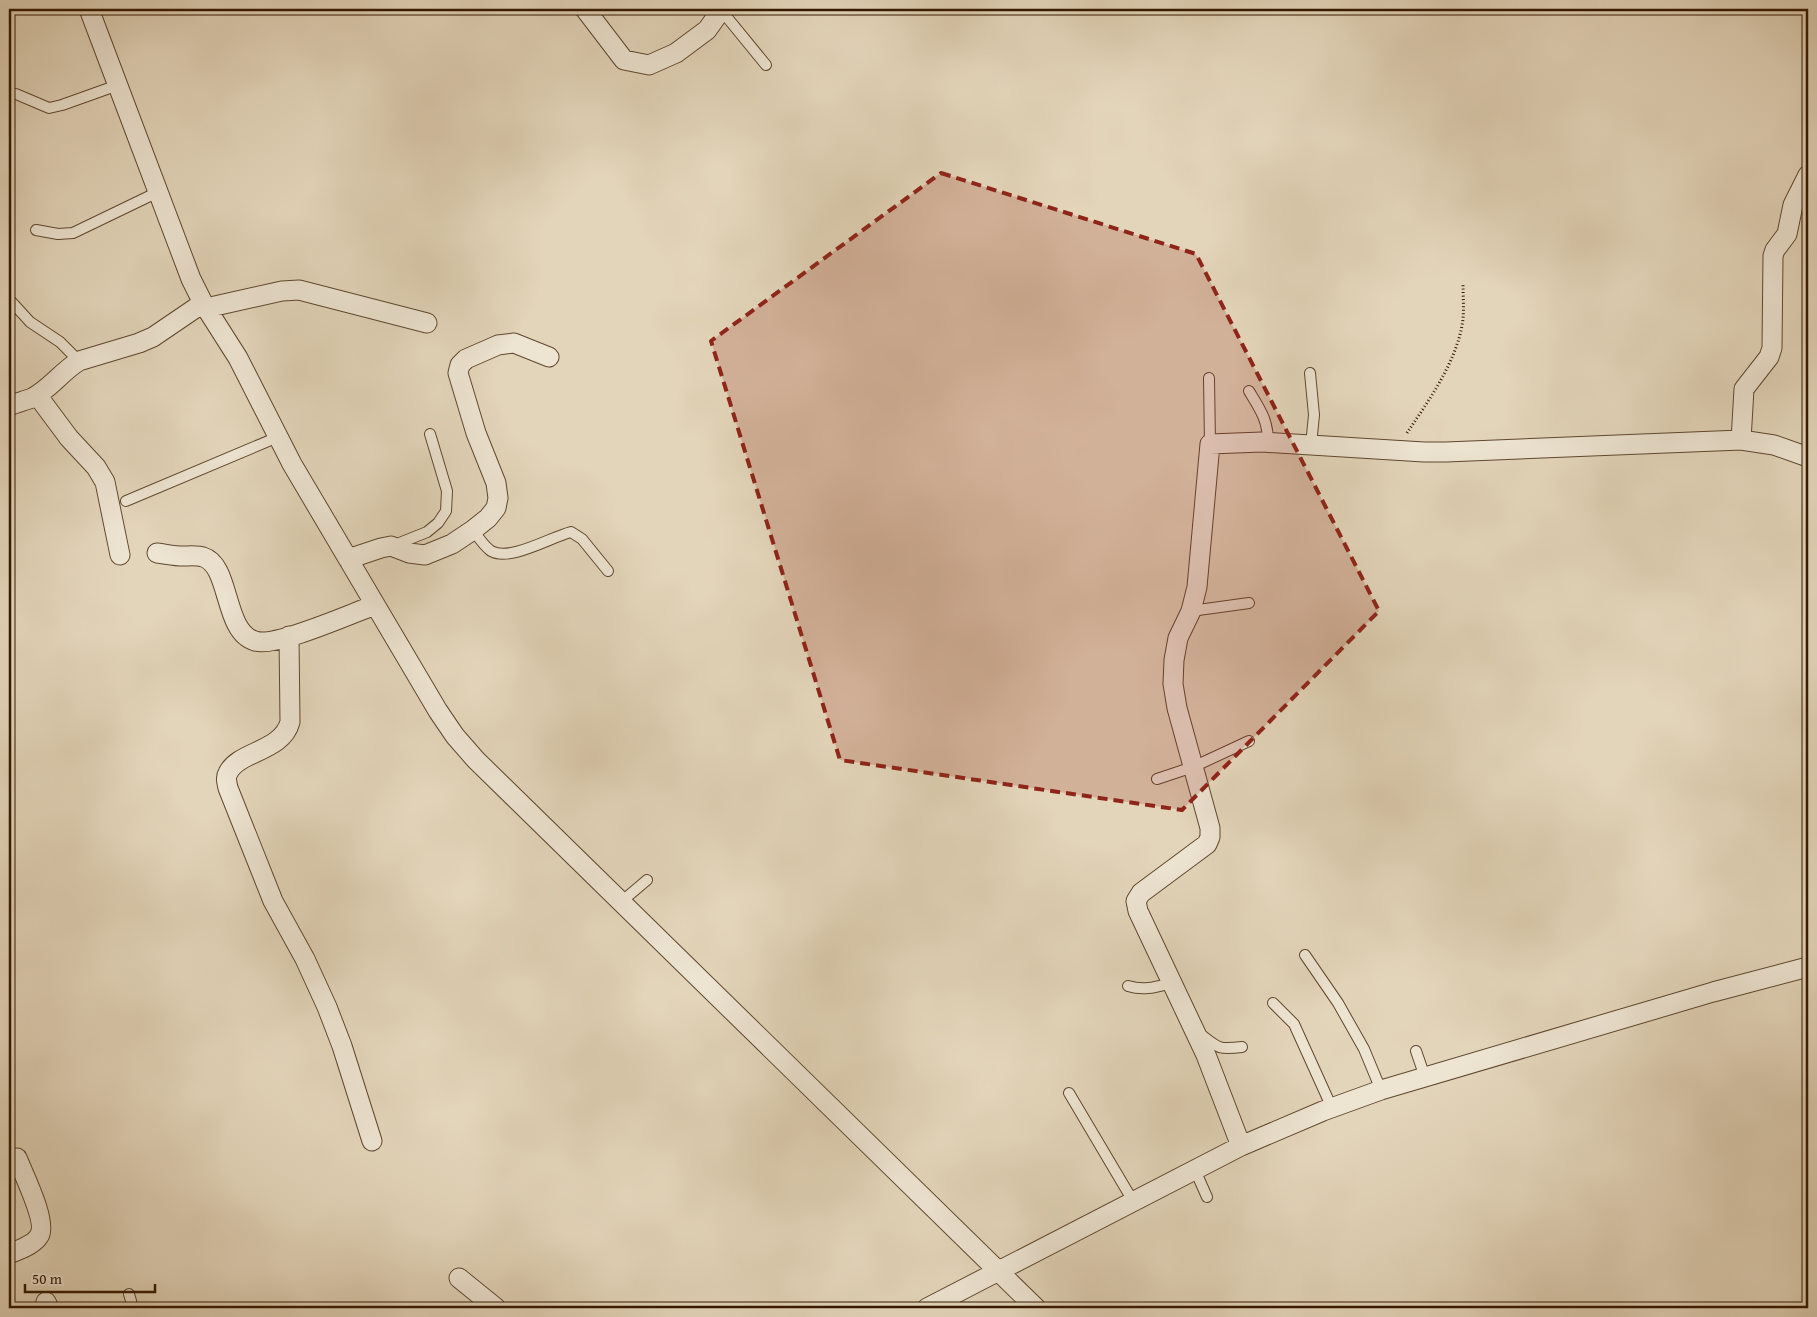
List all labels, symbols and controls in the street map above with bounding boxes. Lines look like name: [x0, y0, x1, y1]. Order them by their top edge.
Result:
scale bar: [25, 1262, 155, 1294]
text: 50 m: [32, 1268, 63, 1289]

